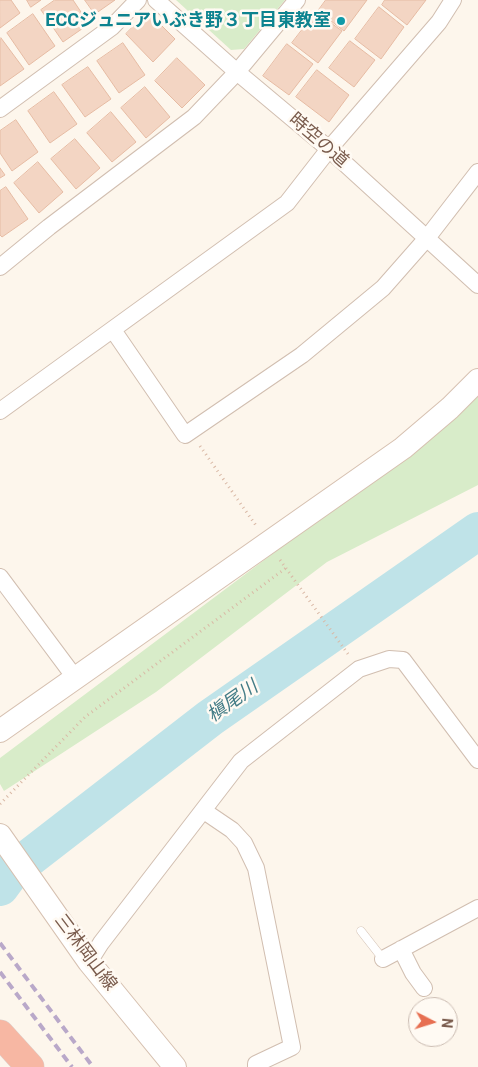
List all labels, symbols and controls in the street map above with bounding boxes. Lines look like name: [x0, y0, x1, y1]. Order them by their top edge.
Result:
place label: ECCジュニアいぶき野３丁目東教室: [45, 10, 331, 32]
marker: ECCジュニアいぶき野３丁目東教室: [335, 15, 347, 27]
street label: 時空の道: [284, 109, 352, 173]
water label: 槇尾川: [203, 676, 263, 728]
street label: 三林岡山線: [49, 911, 121, 995]
north arrow: [408, 997, 458, 1047]
text: N: [439, 1018, 455, 1029]

